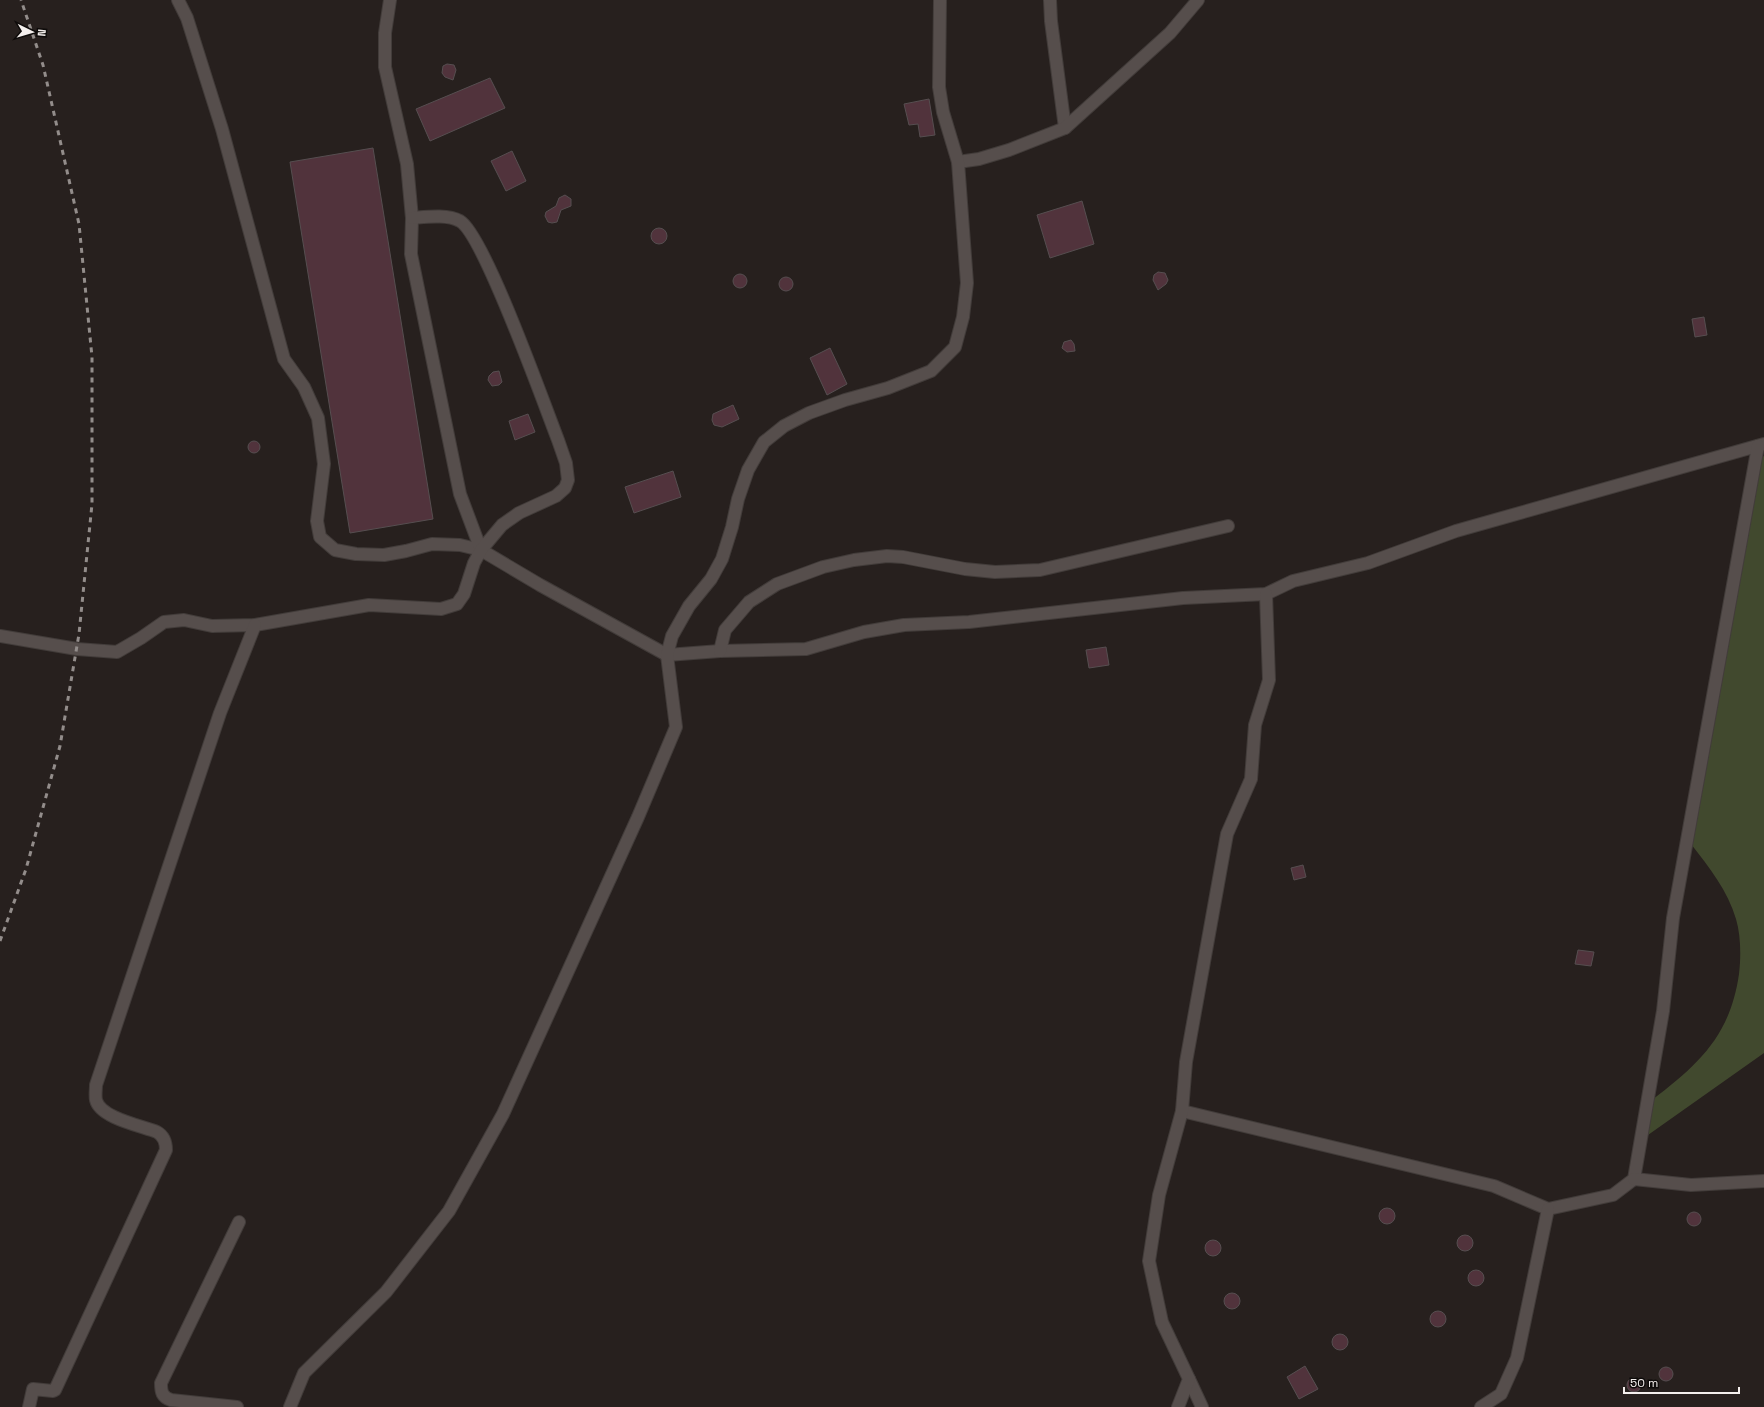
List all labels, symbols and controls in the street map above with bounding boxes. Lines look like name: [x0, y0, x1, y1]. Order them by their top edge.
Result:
north arrow: [12, 12, 52, 52]
text: N: [35, 29, 49, 37]
scale bar: [1624, 1369, 1739, 1395]
text: 50 m: [1630, 1375, 1658, 1391]

